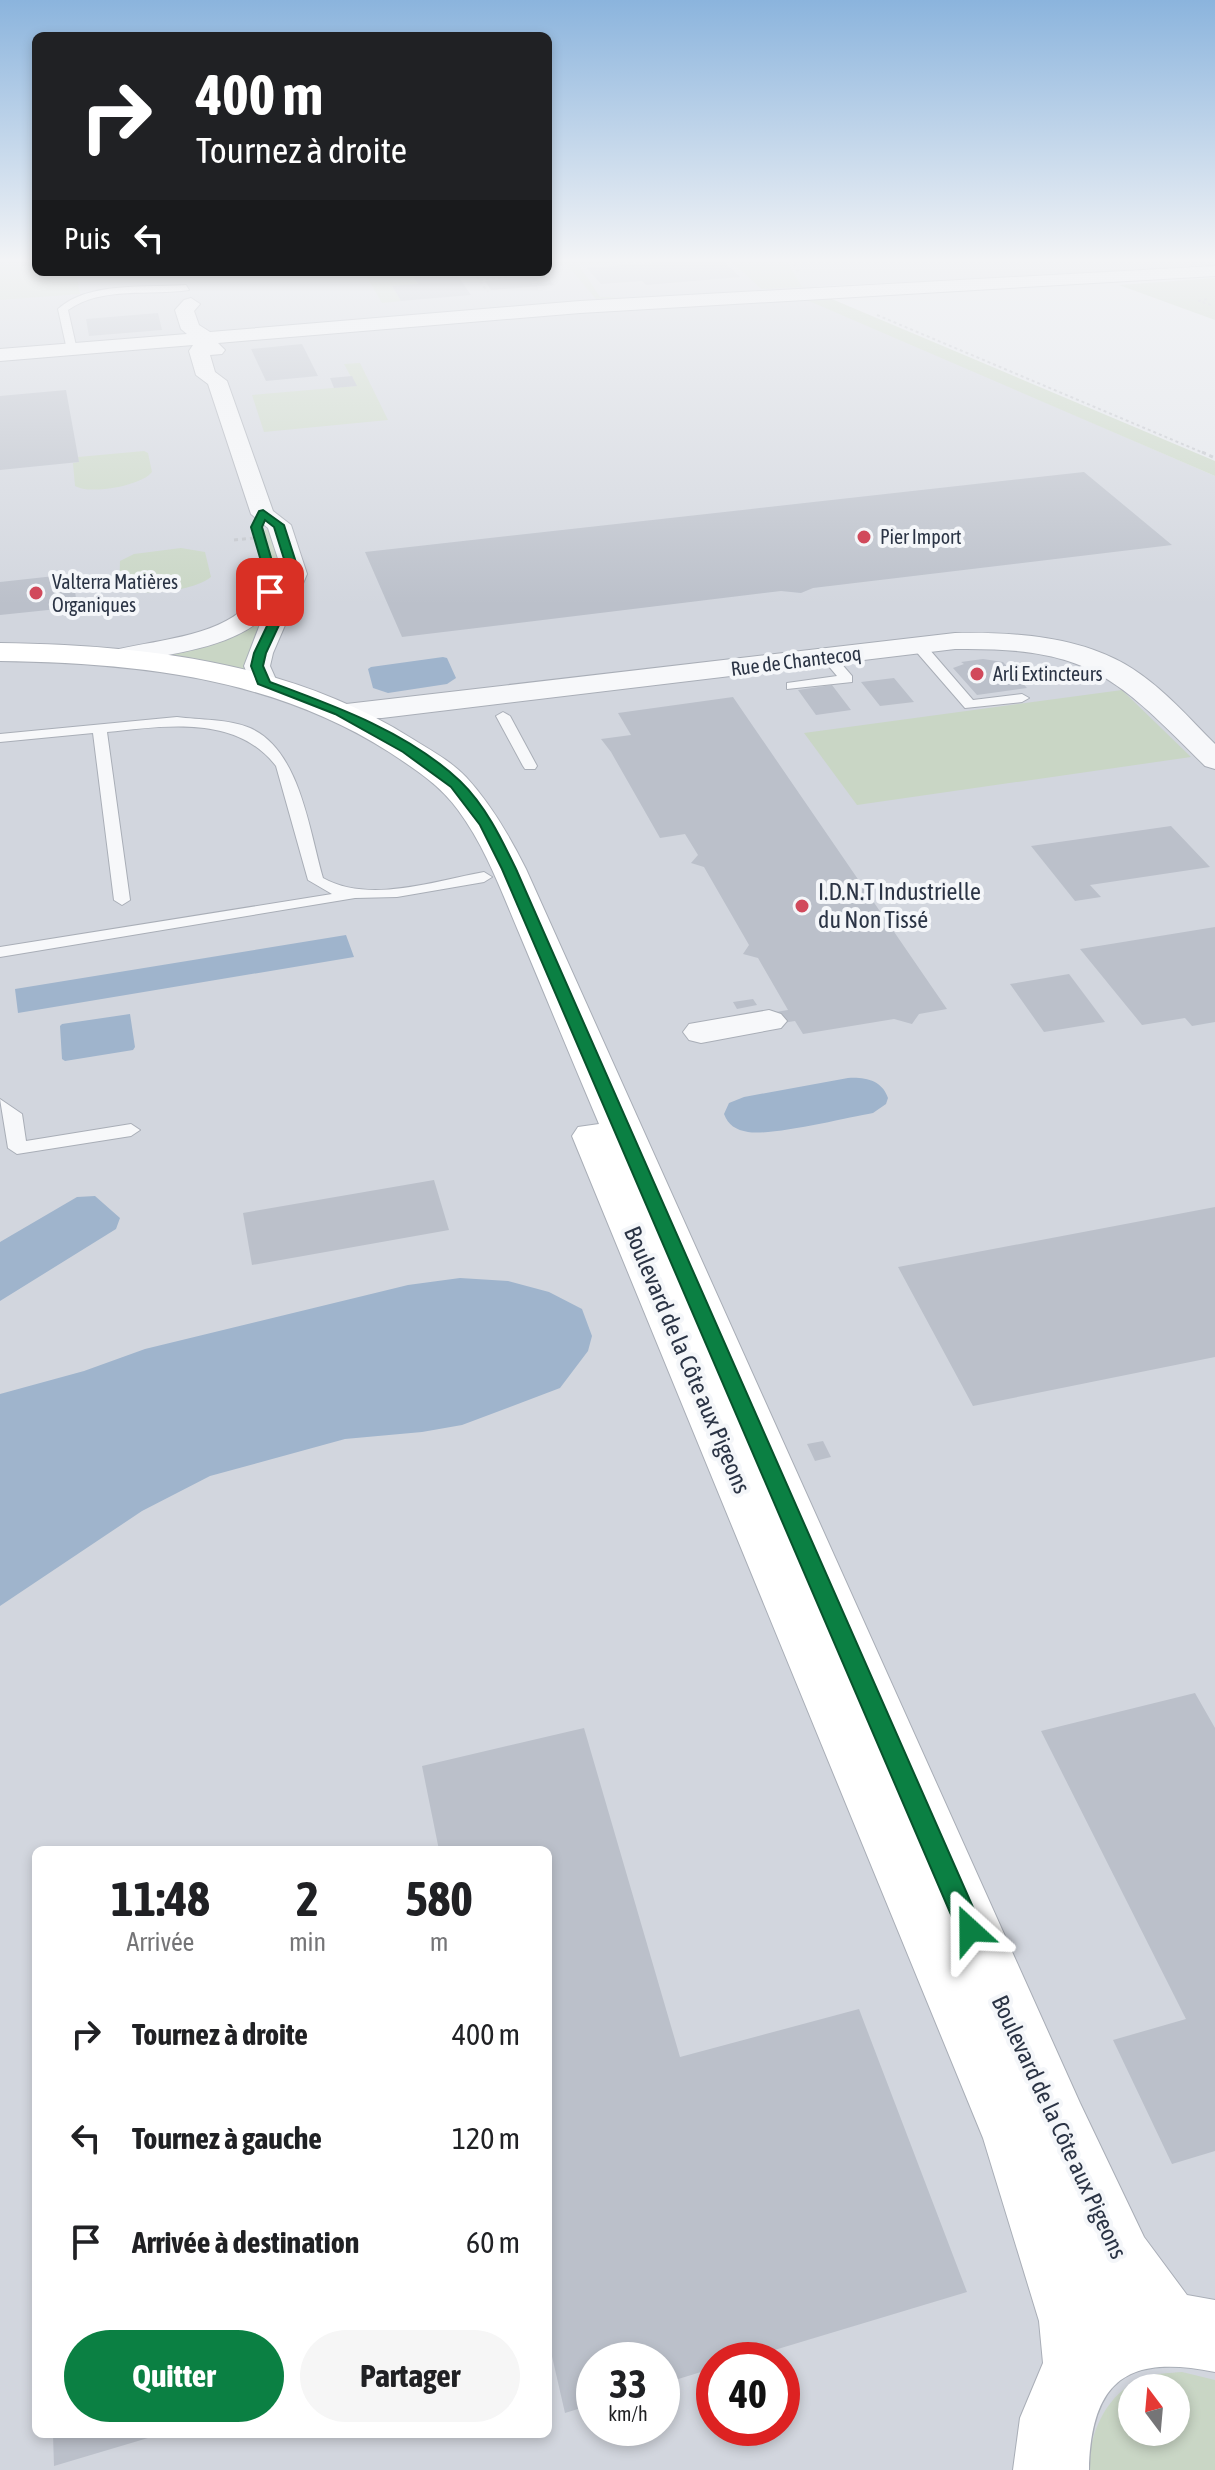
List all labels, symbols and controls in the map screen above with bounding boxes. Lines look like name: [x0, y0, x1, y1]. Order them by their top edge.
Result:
text: 400 m: [196, 63, 323, 127]
icon: right: [64, 64, 168, 168]
text: Tournez à droite: [196, 129, 407, 171]
icon: left: [127, 216, 171, 260]
text: Puis: [64, 221, 111, 255]
place label: Pier Import: [880, 525, 962, 548]
marker: Pier Import: [855, 528, 873, 546]
pin: [236, 558, 304, 626]
place label: Valterra Matières Organiques: [52, 570, 178, 616]
icon: arrive: [248, 570, 292, 614]
marker: Valterra Matières Organiques: [27, 584, 45, 602]
street label: Rue de Chantecoq: [729, 641, 863, 680]
place label: Arli Extincteurs: [993, 662, 1103, 685]
marker: Arli Extincteurs: [968, 665, 986, 683]
place label: I.D.N.T Industrielle du Non Tissé: [818, 878, 981, 933]
marker: I.D.N.T Industrielle du Non Tissé: [793, 897, 811, 915]
street label: Boulevard de la Côte aux Pigeons: [619, 1222, 756, 1497]
text: 11:48: [111, 1871, 210, 1926]
text: 2: [296, 1871, 319, 1926]
text: 580: [405, 1871, 473, 1926]
position arrow: [928, 1888, 1012, 1972]
text: Arrivée: [126, 1927, 194, 1957]
text: min: [289, 1927, 326, 1957]
text: m: [430, 1927, 448, 1957]
street label: Boulevard de la Côte aux Pigeons: [986, 1991, 1132, 2263]
icon: right: [64, 2012, 108, 2056]
text: Tournez à droite: [132, 2017, 308, 2051]
text: 400 m: [452, 2017, 520, 2051]
icon: left: [64, 2116, 108, 2160]
text: Tournez à gauche: [132, 2121, 322, 2155]
text: 120 m: [452, 2121, 520, 2155]
icon: arrive: [64, 2220, 108, 2264]
text: Arrivée à destination: [132, 2225, 359, 2259]
text: 60 m: [466, 2225, 520, 2259]
button: Quitter: [64, 2330, 284, 2422]
button: Partager: [300, 2330, 520, 2422]
speed limit sign: 40: [696, 2342, 800, 2446]
text: 33: [609, 2361, 647, 2406]
north arrow: [1118, 2374, 1190, 2446]
map controls: [1118, 2374, 1190, 2446]
text: km/h: [608, 2402, 648, 2425]

